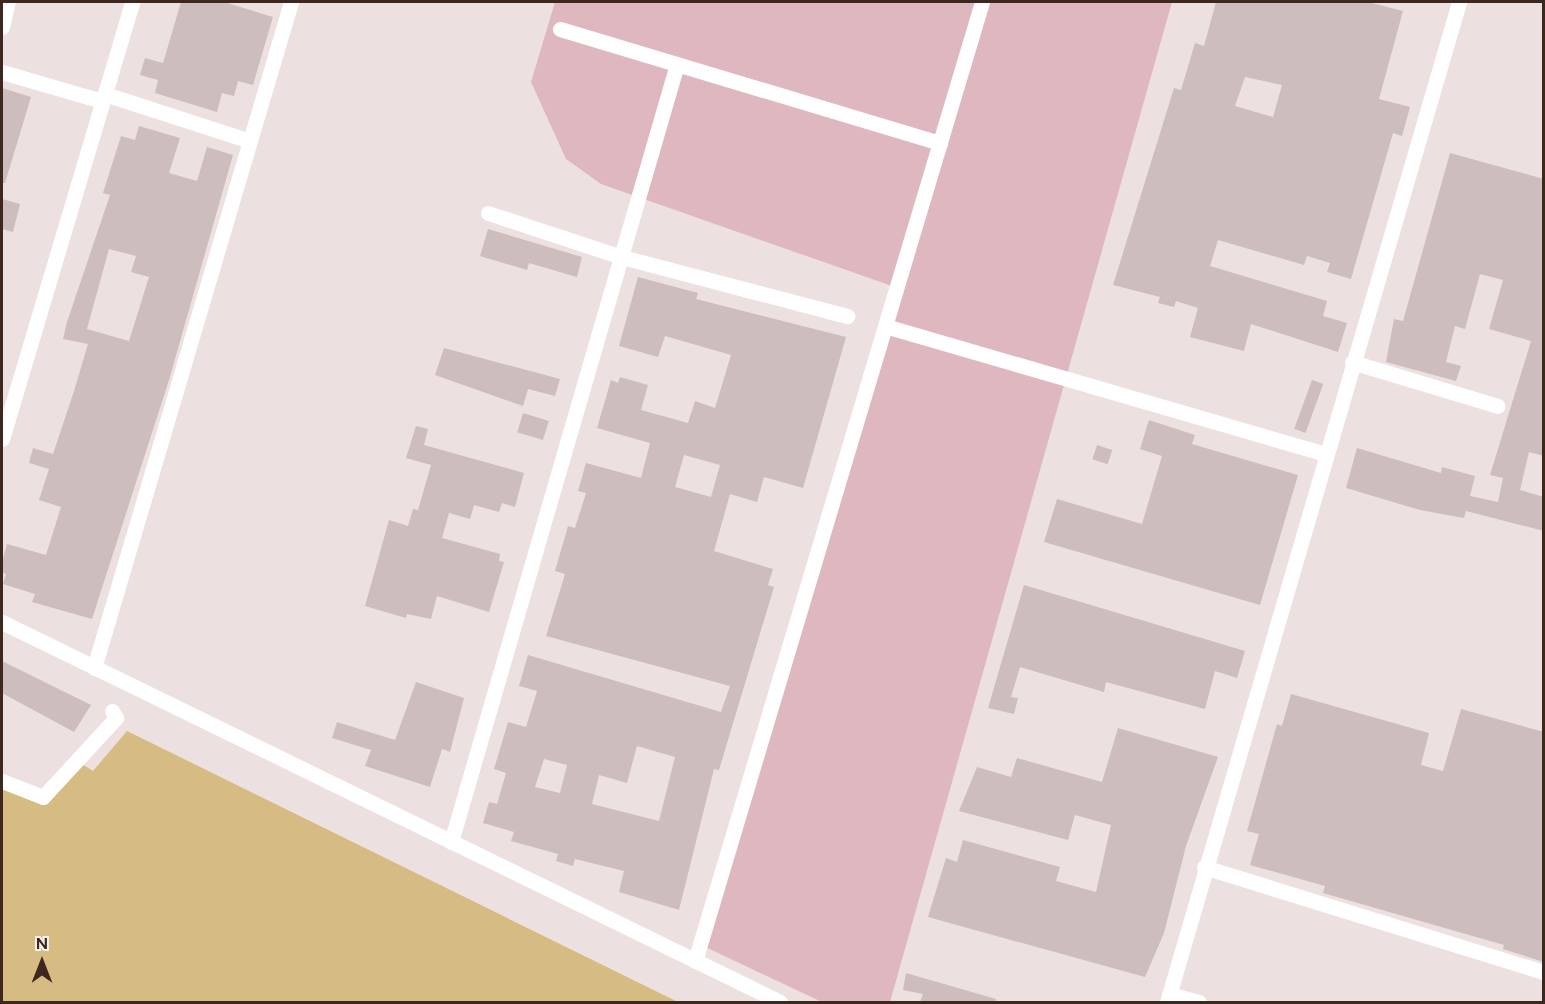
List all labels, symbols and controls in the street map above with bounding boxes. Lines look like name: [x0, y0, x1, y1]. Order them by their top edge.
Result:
north arrow: [12, 932, 72, 992]
text: N: [36, 934, 48, 953]

